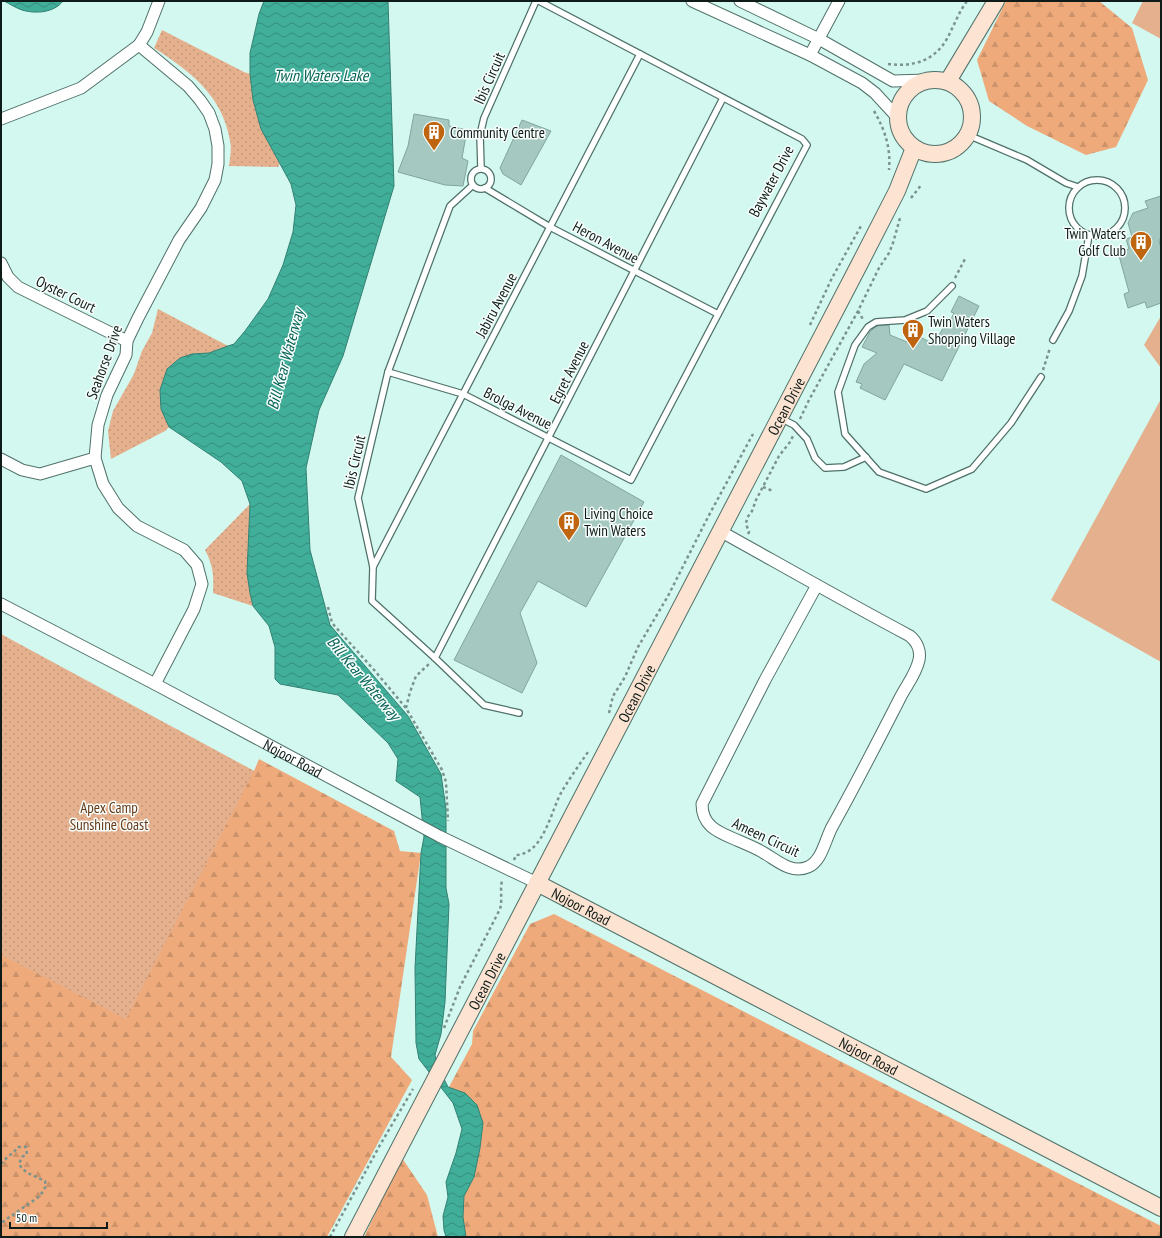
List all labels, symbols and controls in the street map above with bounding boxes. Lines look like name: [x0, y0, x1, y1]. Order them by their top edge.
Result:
street label: Ibis Circuit: [469, 49, 509, 107]
water label: Twin Waters Lake: [274, 65, 370, 85]
building icon: Community Centre: [421, 119, 447, 152]
place label: Community Centre: [450, 123, 545, 142]
street label: Baywater Drive: [744, 142, 798, 220]
street label: Heron Avenue: [570, 217, 642, 267]
place label: Twin Waters Golf Club: [1064, 224, 1126, 260]
building icon: Twin Waters Golf Club: [1128, 229, 1154, 262]
street label: Jabiru Avenue: [471, 269, 521, 342]
street label: Oyster Court: [33, 271, 99, 317]
water label: Bill Kear Waterway: [262, 305, 309, 412]
place label: Twin Waters Shopping Village: [928, 312, 1016, 348]
building icon: Twin Waters Shopping Village: [900, 317, 926, 350]
street label: Seahorse Drive: [82, 322, 126, 402]
street label: Egret Avenue: [545, 337, 593, 407]
street label: Ocean Drive: [763, 374, 809, 438]
street label: Brolga Avenue: [481, 383, 555, 433]
street label: Ibis Circuit: [339, 433, 369, 491]
place label: Living Choice Twin Waters: [584, 504, 653, 540]
building icon: Living Choice Twin Waters: [556, 509, 582, 542]
water label: Bill Kear Waterway: [323, 632, 406, 726]
street label: Ocean Drive: [613, 661, 659, 725]
street label: Nojoor Road: [260, 734, 326, 781]
park label: Apex Camp Sunshine Coast: [70, 798, 148, 834]
street label: Ameen Circuit: [729, 813, 803, 861]
street label: Nojoor Road: [549, 883, 614, 929]
street label: Ocean Drive: [464, 948, 509, 1013]
street label: Nojoor Road: [836, 1033, 901, 1079]
scale bar: [10, 1204, 107, 1230]
text: 50 m: [16, 1210, 37, 1225]

